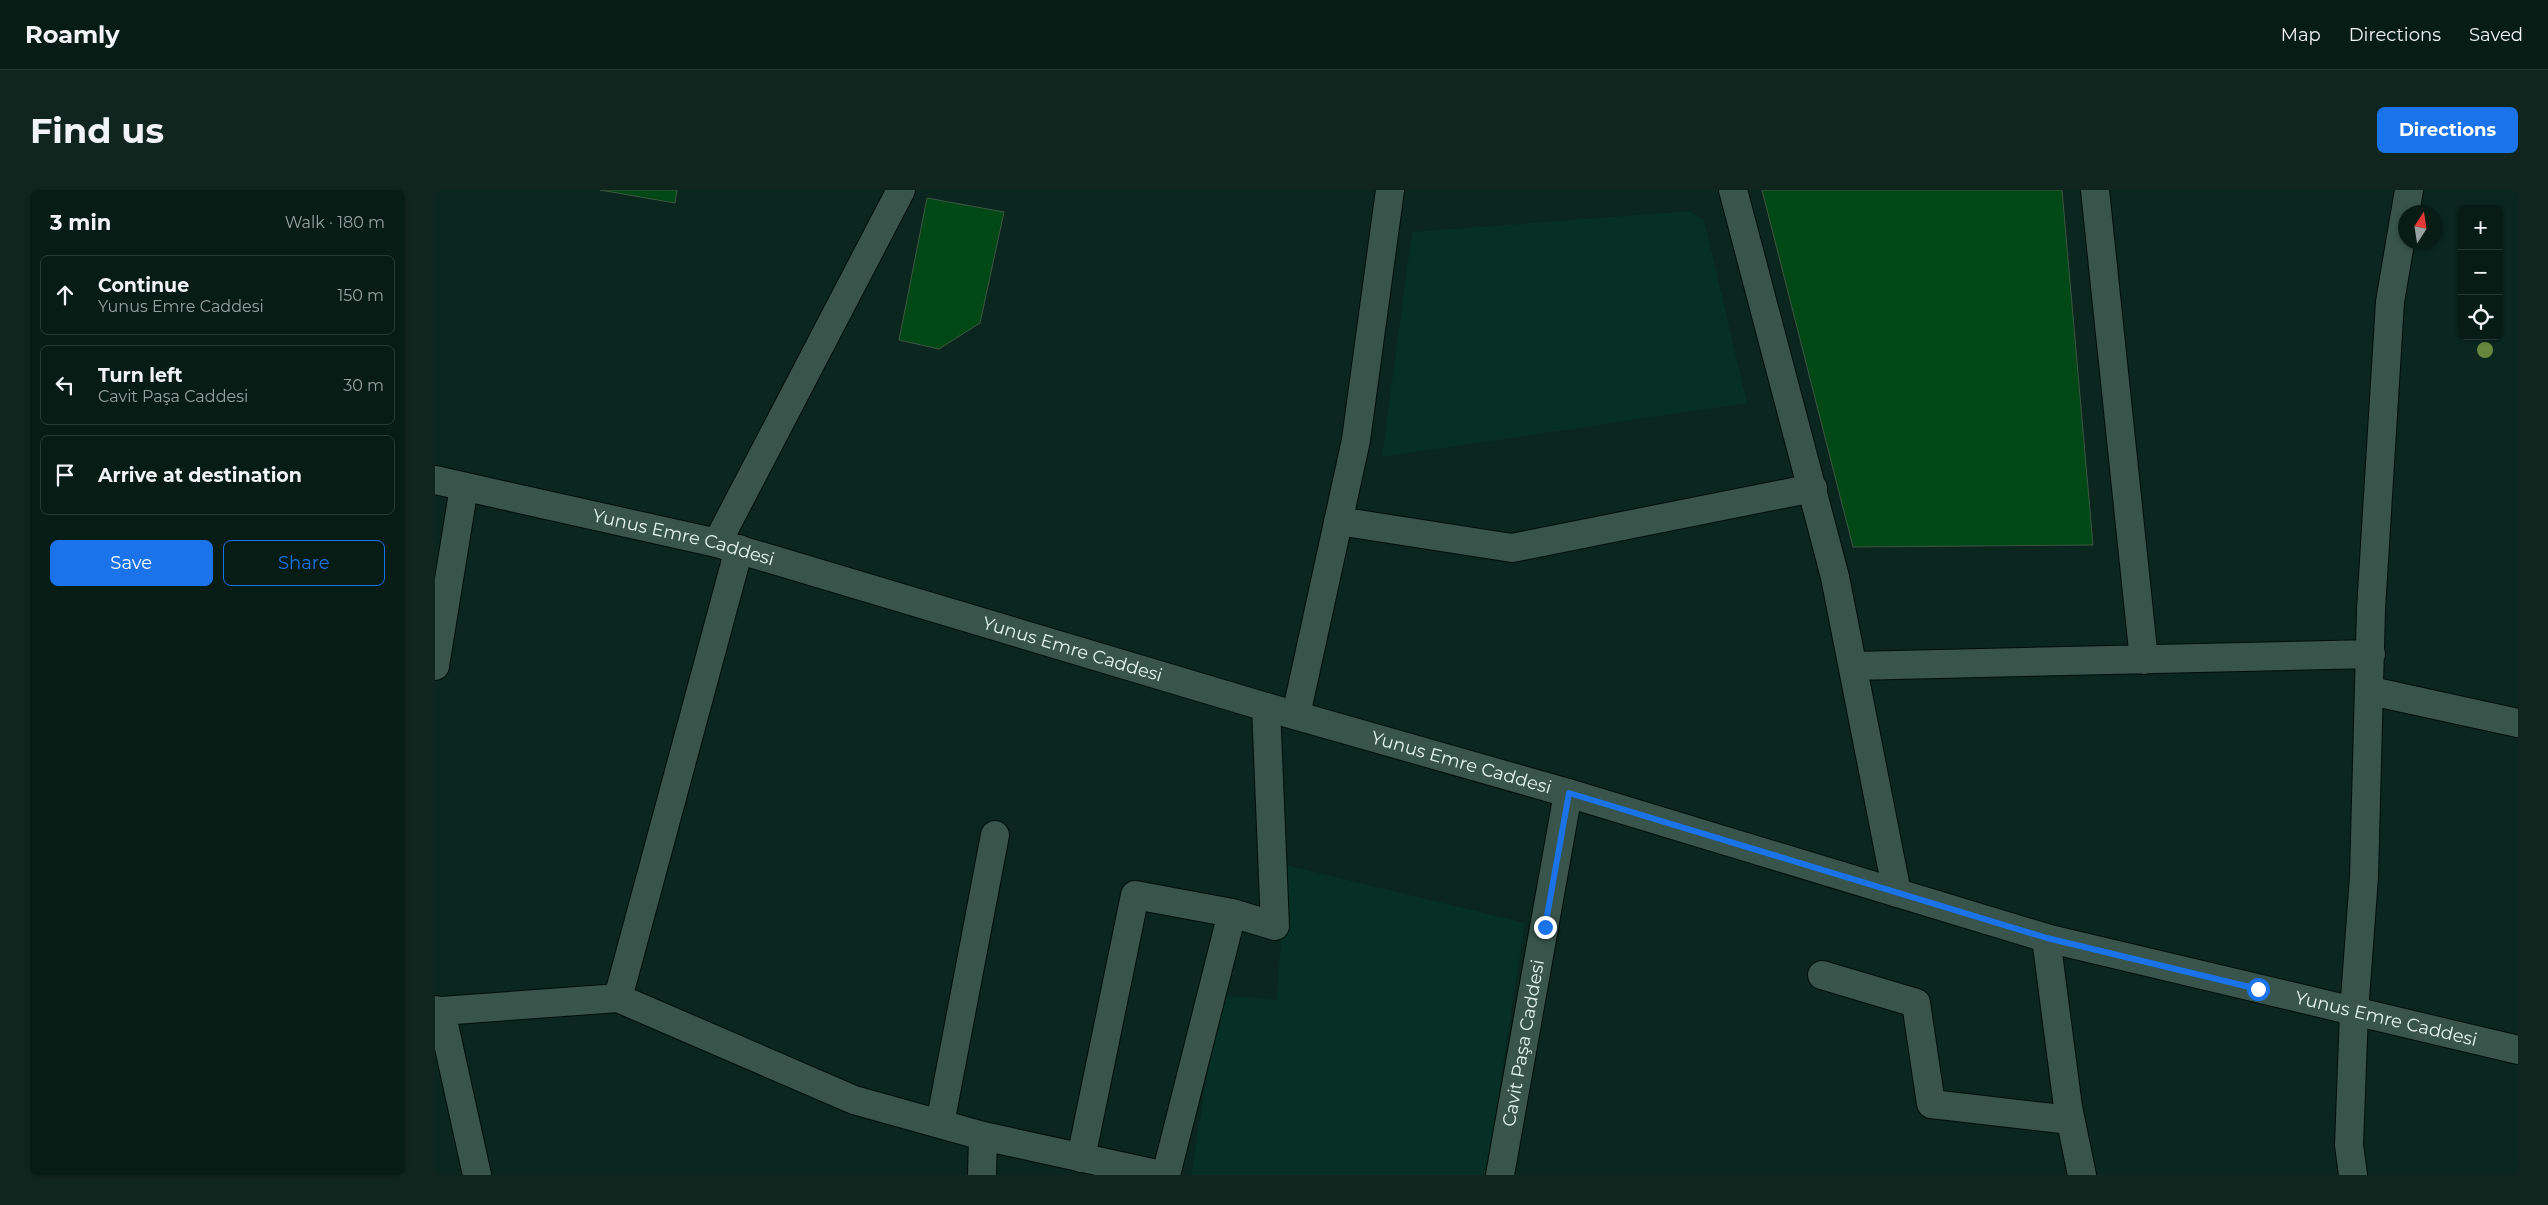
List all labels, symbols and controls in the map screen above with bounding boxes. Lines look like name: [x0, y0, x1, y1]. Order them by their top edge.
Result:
text: Roamly: [25, 20, 120, 49]
text: Map: [2281, 24, 2321, 46]
text: Directions: [2349, 24, 2441, 46]
text: Saved: [2469, 24, 2523, 46]
button: Directions: [2377, 107, 2518, 153]
text: Find us: [30, 109, 164, 152]
north arrow: [2398, 205, 2443, 250]
map controls: [2458, 205, 2503, 340]
button: +: [2458, 205, 2503, 250]
text: 3 min: [50, 210, 111, 235]
text: Walk · 180 m: [285, 213, 385, 232]
button: −: [2458, 250, 2503, 295]
text: Continue: [98, 274, 189, 297]
icon: ahead: [51, 281, 79, 309]
text: 150 m: [337, 286, 384, 305]
button: locate: [2458, 295, 2503, 340]
text: Yunus Emre Caddesi: [98, 297, 264, 316]
text: Turn left: [98, 364, 183, 387]
icon: left: [51, 371, 79, 399]
text: 30 m: [343, 376, 384, 395]
text: Cavit Paşa Caddesi: [98, 387, 248, 406]
icon: arrive: [51, 461, 79, 489]
text: Arrive at destination: [98, 464, 302, 487]
street label: Yunus Emre Caddesi: [590, 505, 777, 571]
button: Save: [50, 540, 213, 586]
button: Share: [223, 540, 385, 586]
street label: Yunus Emre Caddesi: [980, 612, 1165, 686]
street label: Yunus Emre Caddesi: [1369, 726, 1554, 799]
route end: [1534, 916, 1557, 939]
street label: Cavit Paşa Caddesi: [1498, 958, 1549, 1128]
route start: [2247, 978, 2270, 1001]
street label: Yunus Emre Caddesi: [2293, 986, 2479, 1051]

